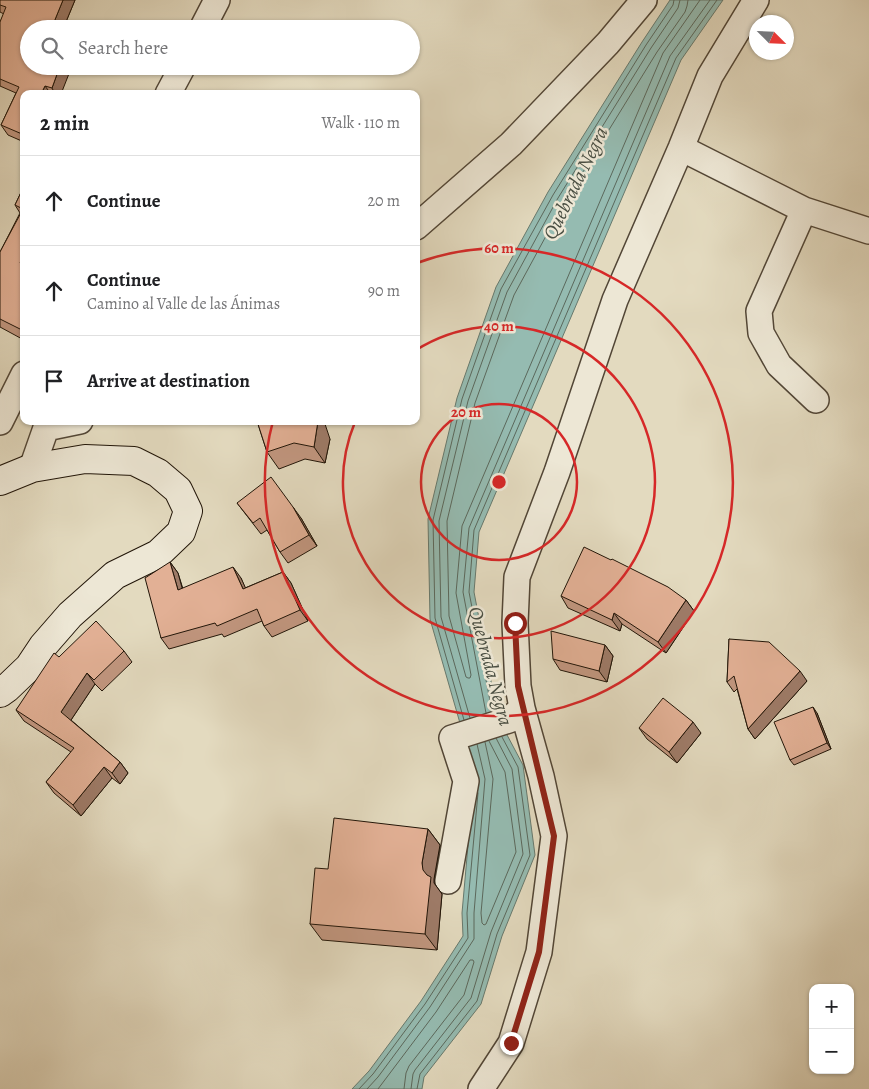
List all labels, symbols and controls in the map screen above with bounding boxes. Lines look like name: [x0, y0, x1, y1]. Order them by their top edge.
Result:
north arrow: [749, 15, 794, 60]
search box: [20, 20, 420, 75]
icon: search: [38, 34, 66, 62]
text: Search here: [78, 35, 168, 61]
text: 2 min: [40, 109, 89, 137]
text: Walk · 110 m: [322, 112, 400, 134]
water label: Quebrada Negra: [536, 122, 614, 244]
icon: ahead: [40, 187, 68, 215]
text: Continue: [87, 188, 161, 214]
text: 20 m: [367, 190, 400, 212]
text: 60 m: [484, 238, 514, 258]
text: Continue: [87, 267, 161, 293]
icon: ahead: [40, 277, 68, 305]
text: 90 m: [368, 280, 400, 302]
text: Camino al Valle de las Ánimas: [87, 293, 280, 315]
text: 40 m: [484, 316, 514, 336]
icon: arrive: [40, 367, 68, 395]
text: Arrive at destination: [87, 368, 250, 394]
text: 20 m: [451, 402, 481, 422]
centre of rings: [490, 473, 508, 491]
water label: Quebrada Negra: [462, 604, 519, 729]
route start: [504, 612, 527, 635]
map controls: [809, 984, 854, 1074]
button: +: [809, 984, 854, 1029]
button: −: [809, 1029, 854, 1074]
route end: [500, 1032, 523, 1055]

